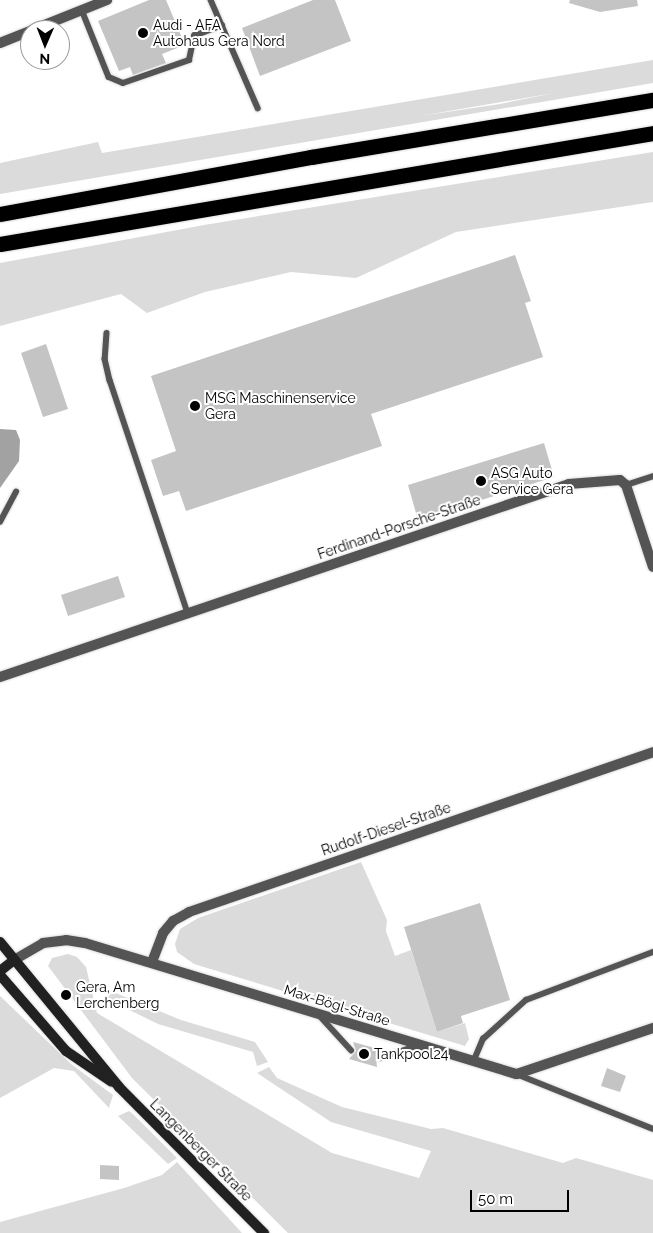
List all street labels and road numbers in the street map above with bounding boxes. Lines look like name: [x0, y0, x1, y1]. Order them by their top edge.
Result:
street label: Ferdinand-Porsche-Straße: [315, 491, 483, 563]
street label: Rudolf-Diesel-Straße: [319, 799, 453, 859]
street label: Max-Bögl-Straße: [282, 981, 392, 1029]
street label: Langenberger Straße: [146, 1095, 256, 1205]

